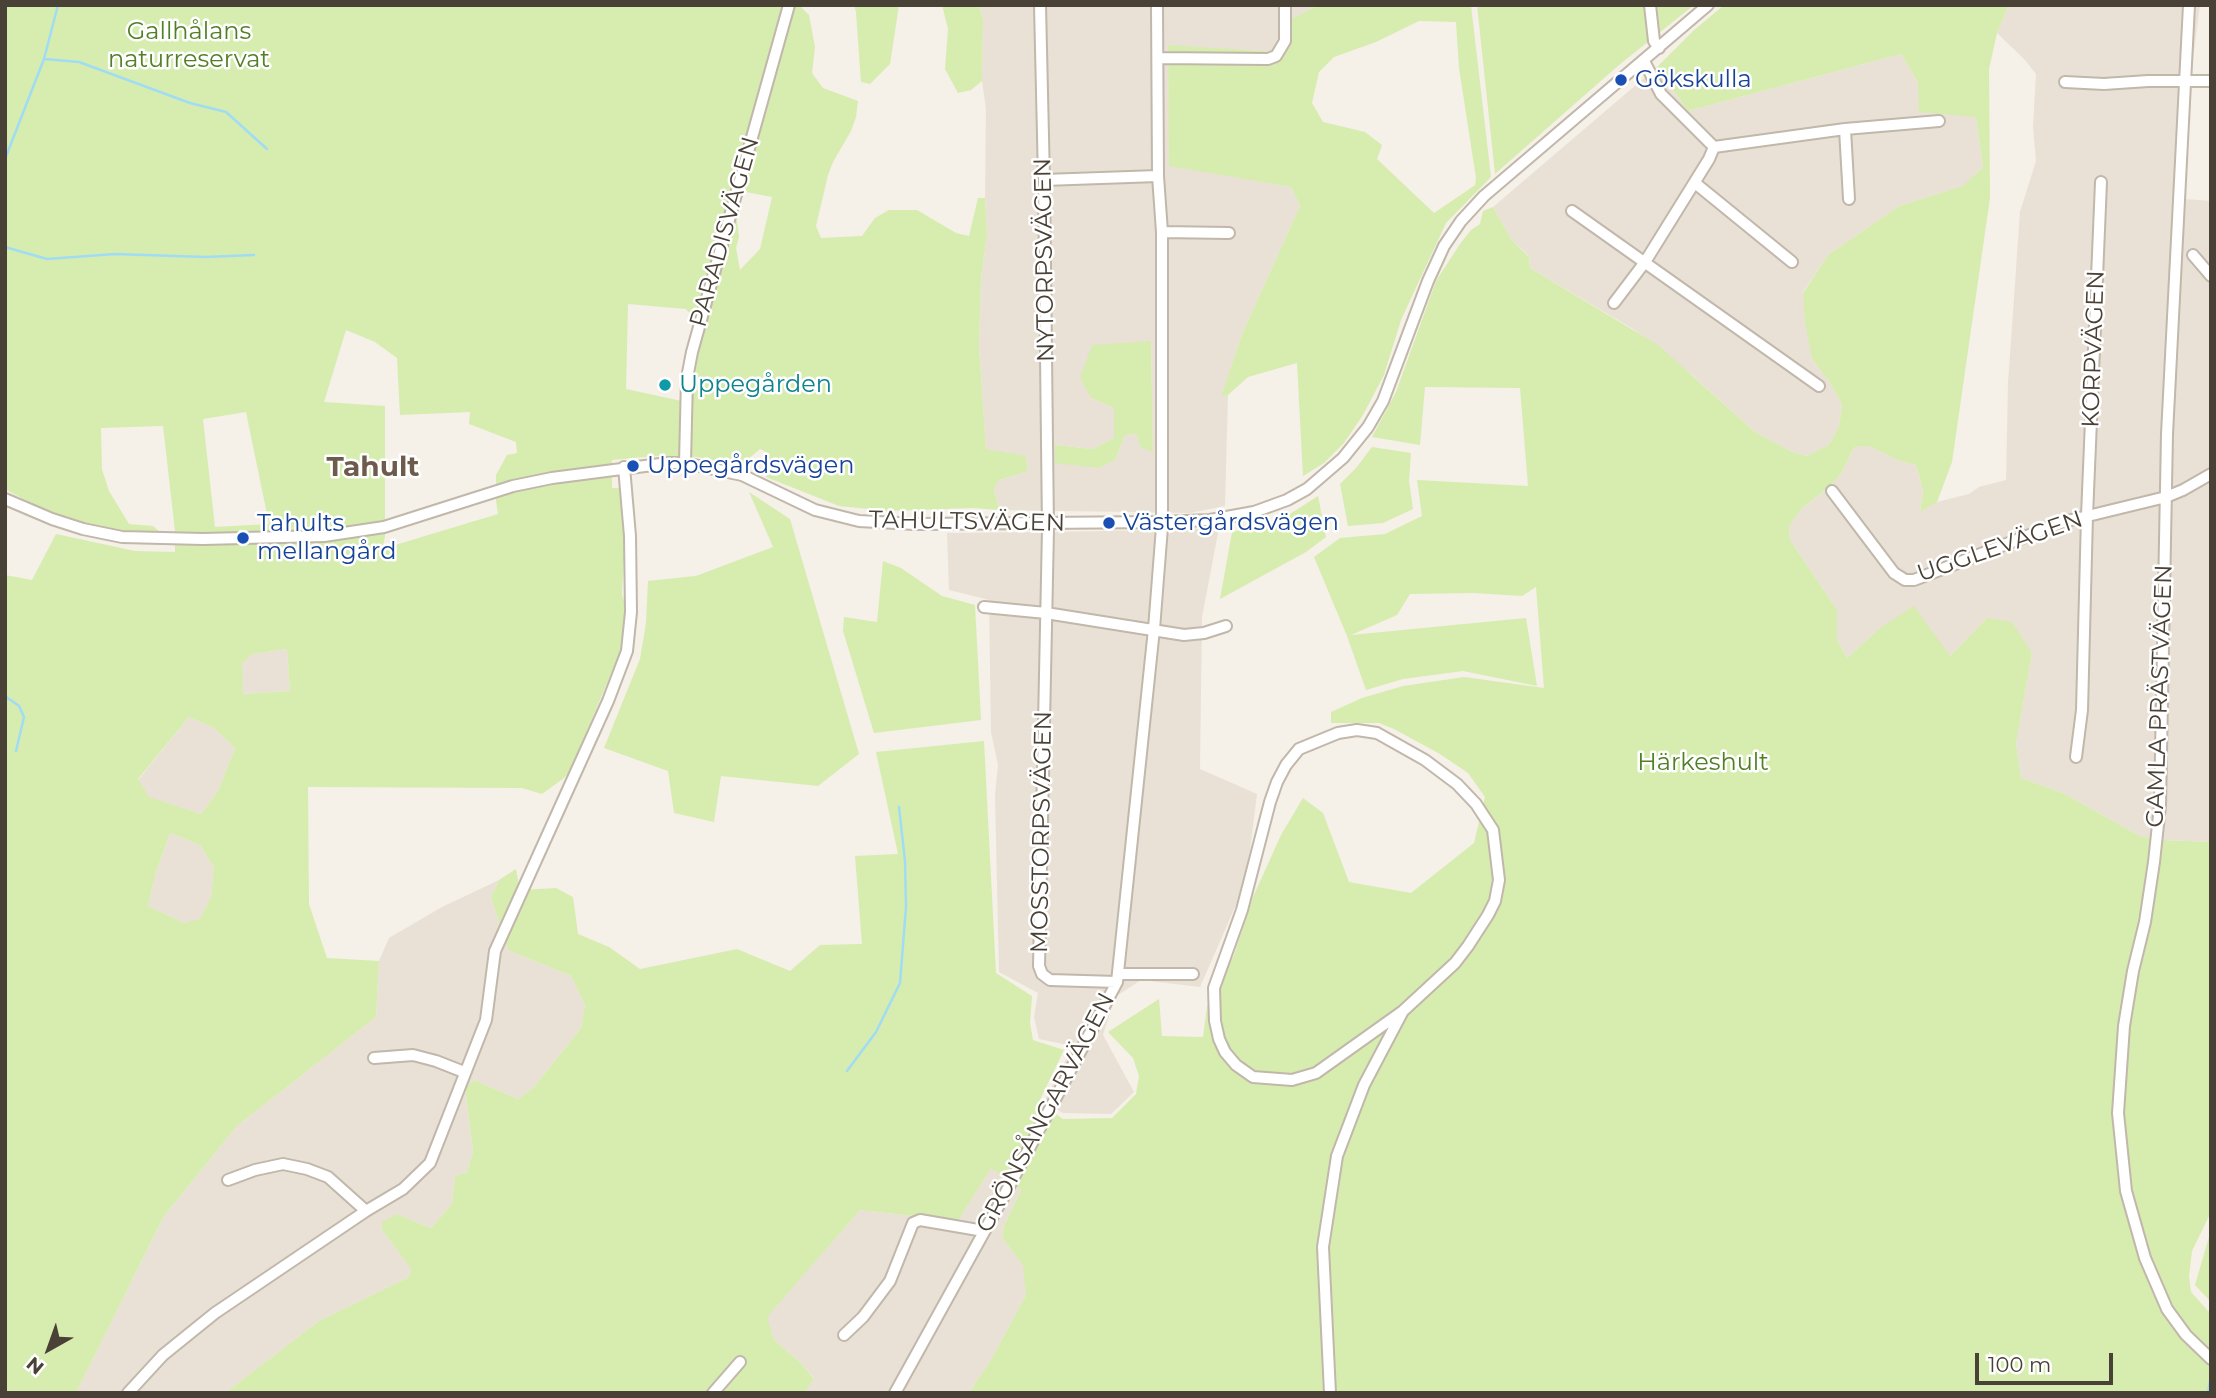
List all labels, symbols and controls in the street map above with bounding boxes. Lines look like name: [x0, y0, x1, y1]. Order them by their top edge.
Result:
park label: Gallhålans naturreservat: [108, 18, 270, 74]
place label: Gökskulla: [1635, 66, 1752, 94]
marker: Gökskulla: [1613, 72, 1629, 88]
street label: PARADISVÄGEN: [684, 133, 766, 331]
street label: NYTORPSVÄGEN: [1029, 158, 1061, 362]
street label: KORPVÄGEN: [2077, 270, 2111, 428]
place label: Uppegården: [679, 371, 832, 399]
marker: Uppegården: [657, 377, 673, 393]
district label: Tahult: [326, 451, 420, 485]
place label: Uppegårdsvägen: [647, 452, 855, 480]
marker: Uppegårdsvägen: [625, 458, 641, 474]
street label: UGGLEVÄGEN: [1914, 505, 2086, 589]
street label: TAHULTSVÄGEN: [869, 506, 1065, 538]
place label: Västergårdsvägen: [1123, 509, 1339, 537]
place label: Tahults mellangård: [257, 510, 396, 566]
marker: Västergårdsvägen: [1101, 515, 1117, 531]
marker: Tahults mellangård: [235, 530, 251, 546]
street label: GAMLA PRÄSTVÄGEN: [2141, 564, 2179, 828]
street label: MOSSTORPSVÄGEN: [1025, 711, 1059, 953]
park label: Härkeshult: [1637, 749, 1769, 777]
street label: GRÖNSÅNGARVÄGEN: [971, 988, 1121, 1238]
north arrow: [14, 1314, 84, 1384]
scale bar: [1978, 1338, 2116, 1382]
text: N: [22, 1352, 48, 1379]
text: 100 m: [1988, 1352, 2051, 1377]

